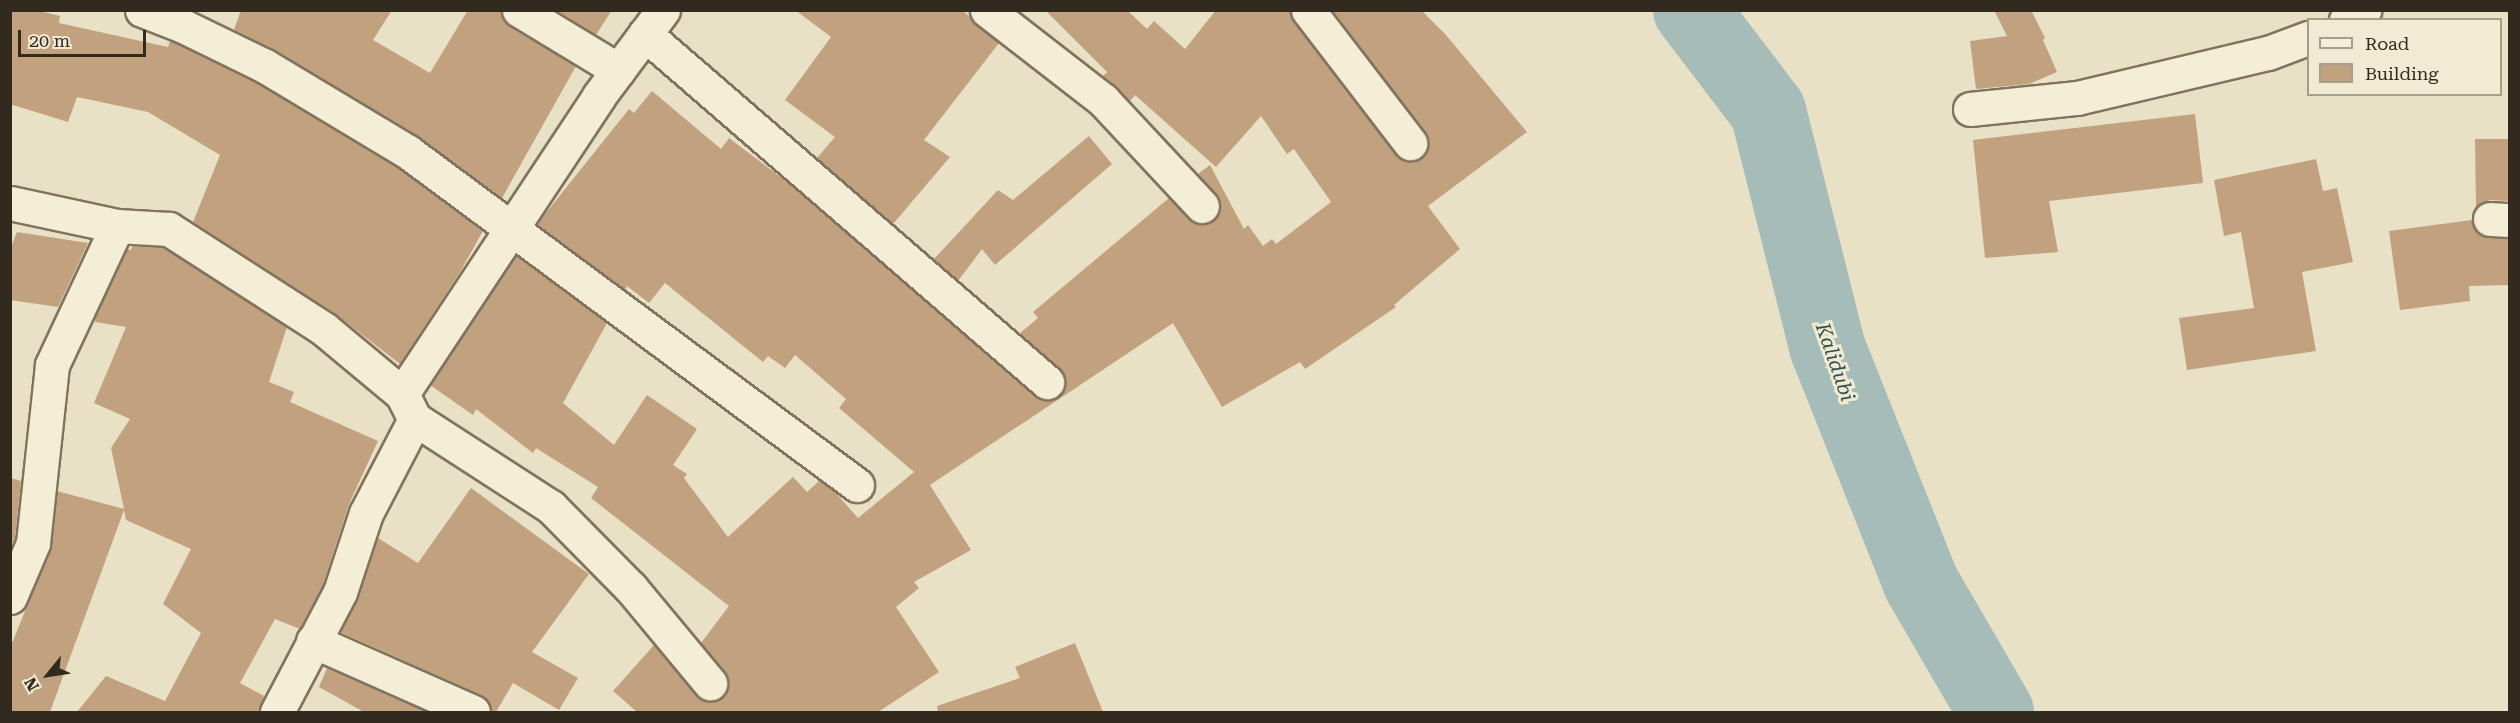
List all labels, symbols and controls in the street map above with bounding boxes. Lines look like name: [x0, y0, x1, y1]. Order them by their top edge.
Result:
scale bar: [21, 18, 148, 56]
legend: [2307, 18, 2502, 96]
text: 20 m: [29, 30, 70, 51]
text: Road: [2365, 33, 2409, 54]
text: Building: [2365, 63, 2439, 84]
water label: Kalidubi: [1810, 320, 1860, 404]
north arrow: [18, 645, 78, 705]
text: N: [21, 674, 43, 694]

